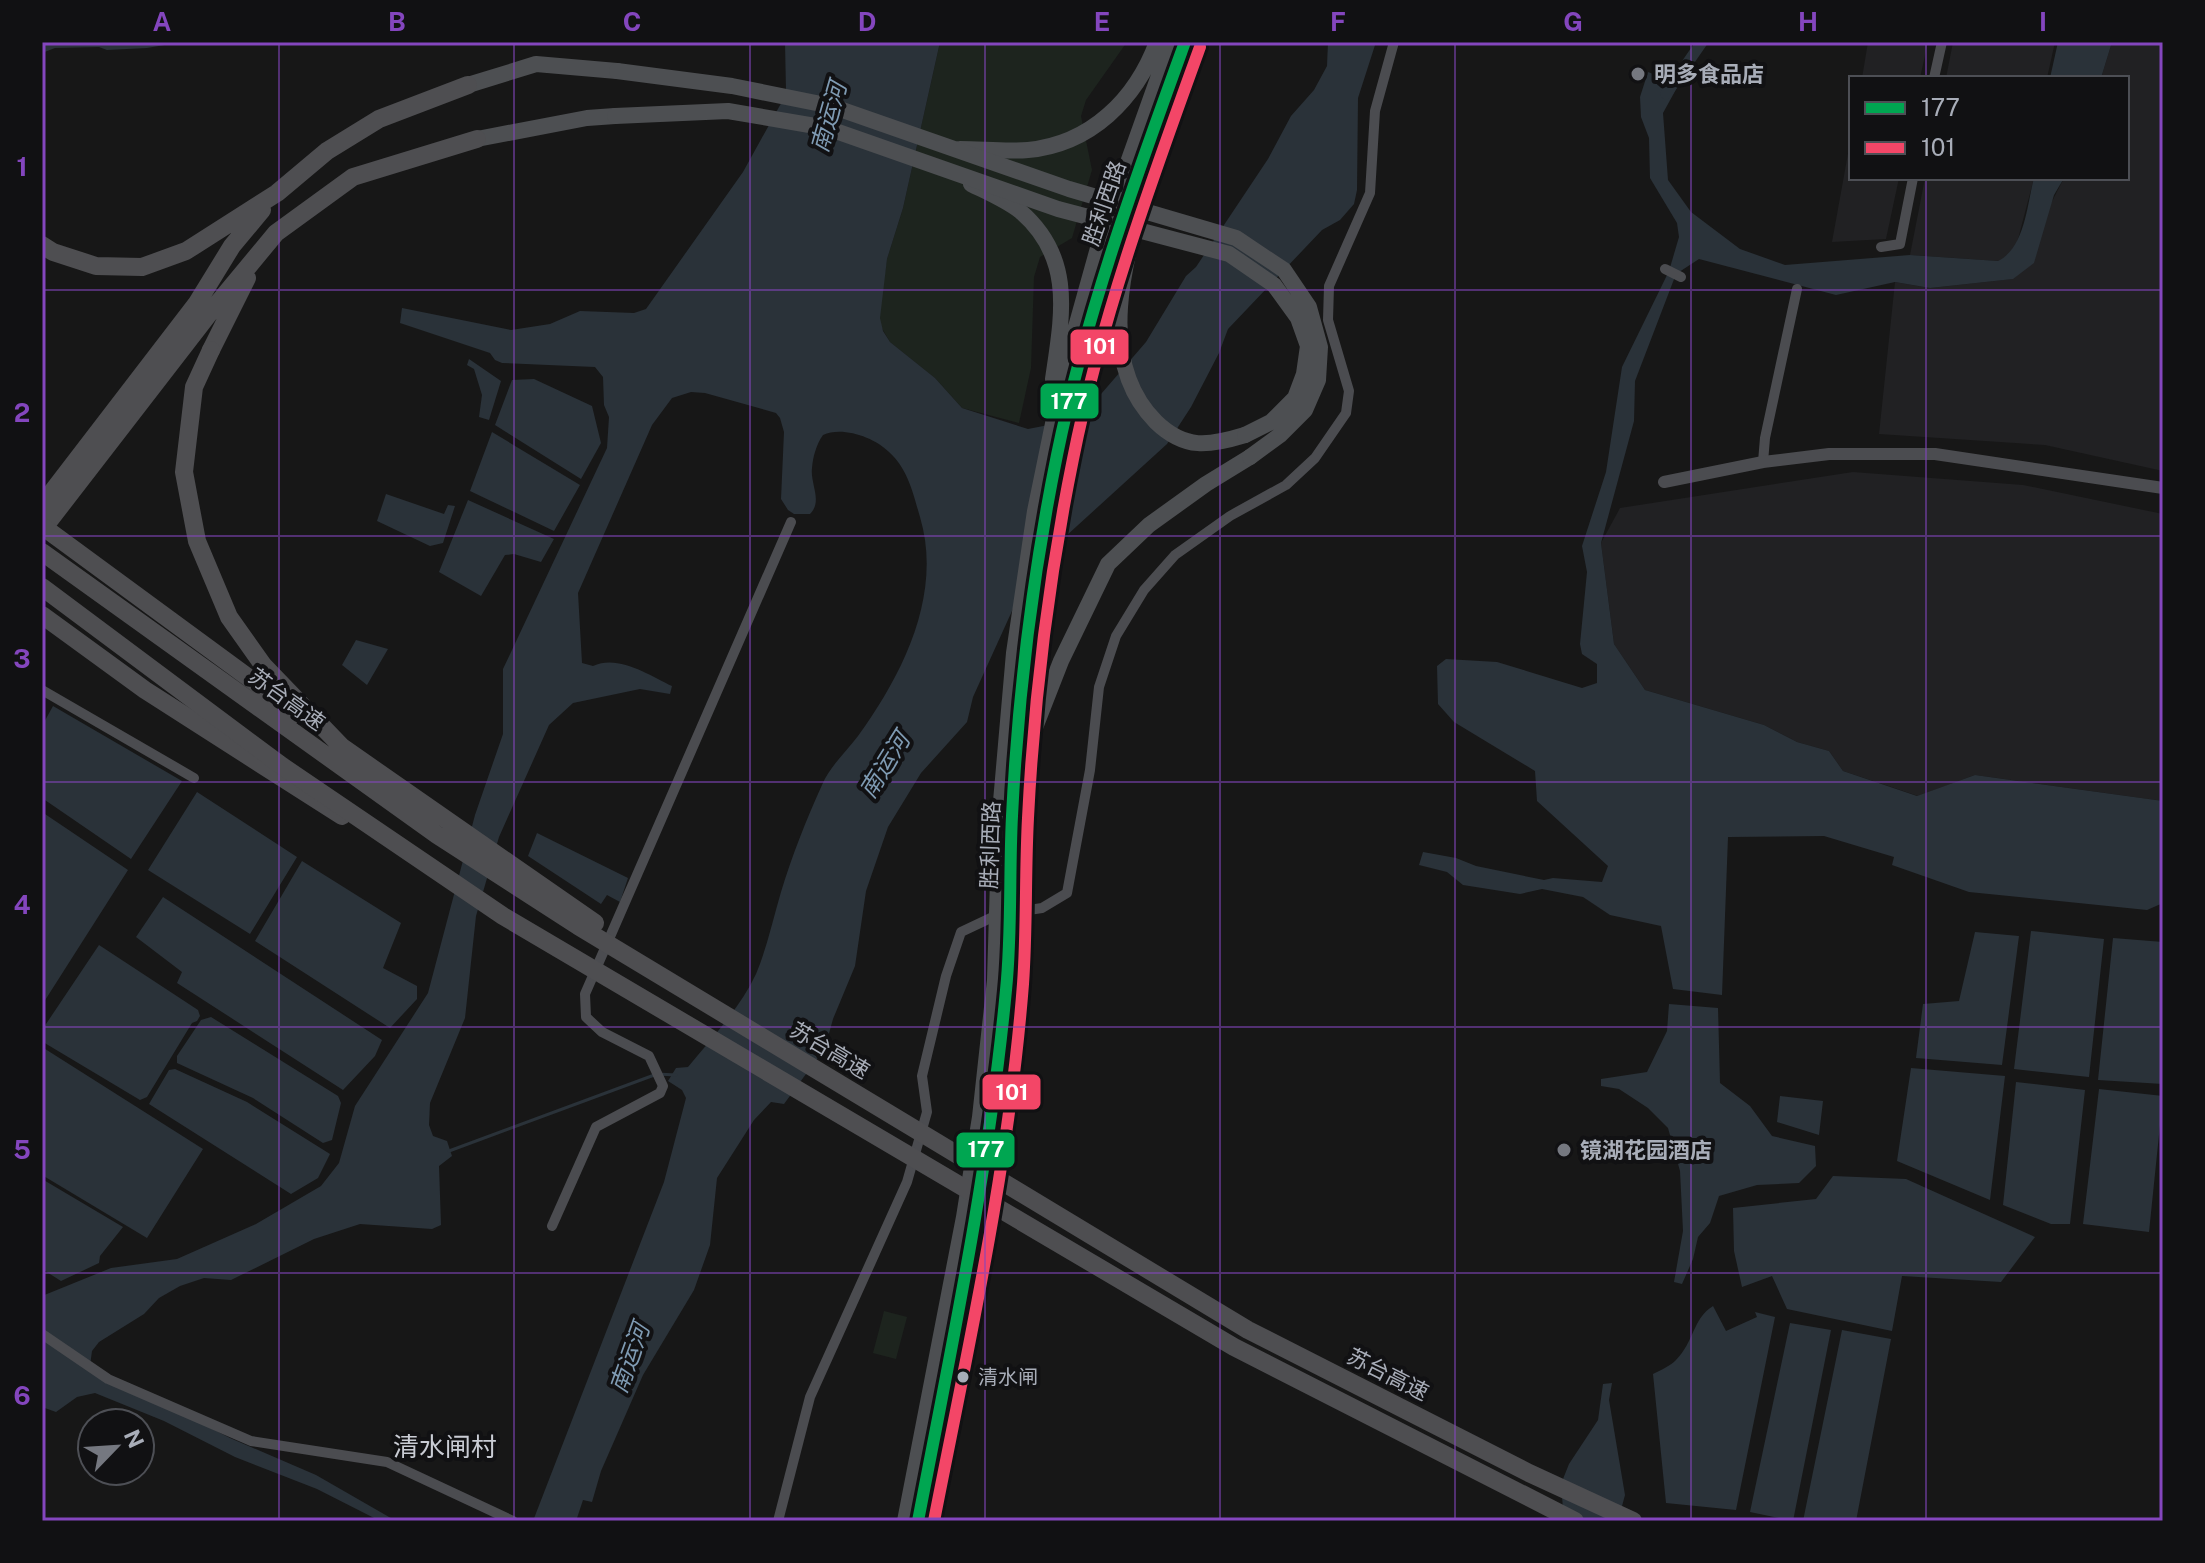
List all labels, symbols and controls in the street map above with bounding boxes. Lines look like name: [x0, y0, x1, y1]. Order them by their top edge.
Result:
text: A: [153, 6, 172, 37]
text: B: [388, 6, 406, 37]
text: C: [623, 6, 641, 37]
text: D: [858, 6, 876, 37]
text: E: [1094, 6, 1110, 37]
text: F: [1330, 6, 1346, 37]
text: G: [1563, 6, 1583, 37]
text: H: [1798, 6, 1818, 37]
text: I: [2039, 6, 2047, 37]
place label: 明多食品店: [1654, 61, 1764, 87]
marker: 明多食品店: [1629, 65, 1647, 83]
water label: 南运河: [805, 75, 852, 155]
legend: [1849, 76, 2129, 180]
text: 177: [1921, 93, 1960, 121]
text: 101: [1921, 133, 1955, 161]
text: 1: [16, 151, 28, 182]
street label: 胜利西路: [1077, 157, 1131, 249]
line badge: 101: [1069, 328, 1130, 366]
text: 101: [1083, 333, 1117, 359]
line badge: 177: [1039, 382, 1100, 420]
text: 177: [1050, 388, 1088, 414]
text: 2: [14, 397, 30, 428]
text: 3: [13, 643, 31, 674]
street label: 苏台高速: [244, 663, 330, 735]
water label: 南运河: [853, 724, 917, 803]
street label: 胜利西路: [975, 801, 1005, 889]
text: 4: [13, 889, 31, 920]
street label: 苏台高速: [786, 1016, 874, 1084]
line badge: 101: [981, 1073, 1042, 1111]
text: 101: [995, 1079, 1029, 1105]
line badge: 177: [955, 1131, 1016, 1169]
text: 5: [13, 1134, 31, 1165]
text: 177: [967, 1136, 1005, 1162]
place label: 镜湖花园酒店: [1580, 1137, 1712, 1163]
marker: 镜湖花园酒店: [1555, 1141, 1573, 1159]
water label: 南运河: [604, 1316, 656, 1397]
street label: 苏台高速: [1343, 1342, 1433, 1406]
place label: 清水闸: [978, 1365, 1038, 1389]
marker: 清水闸: [955, 1369, 971, 1385]
text: 6: [13, 1380, 31, 1411]
north arrow: [76, 1407, 156, 1487]
text: N: [119, 1425, 150, 1452]
district label: 清水闸村: [393, 1431, 497, 1462]

